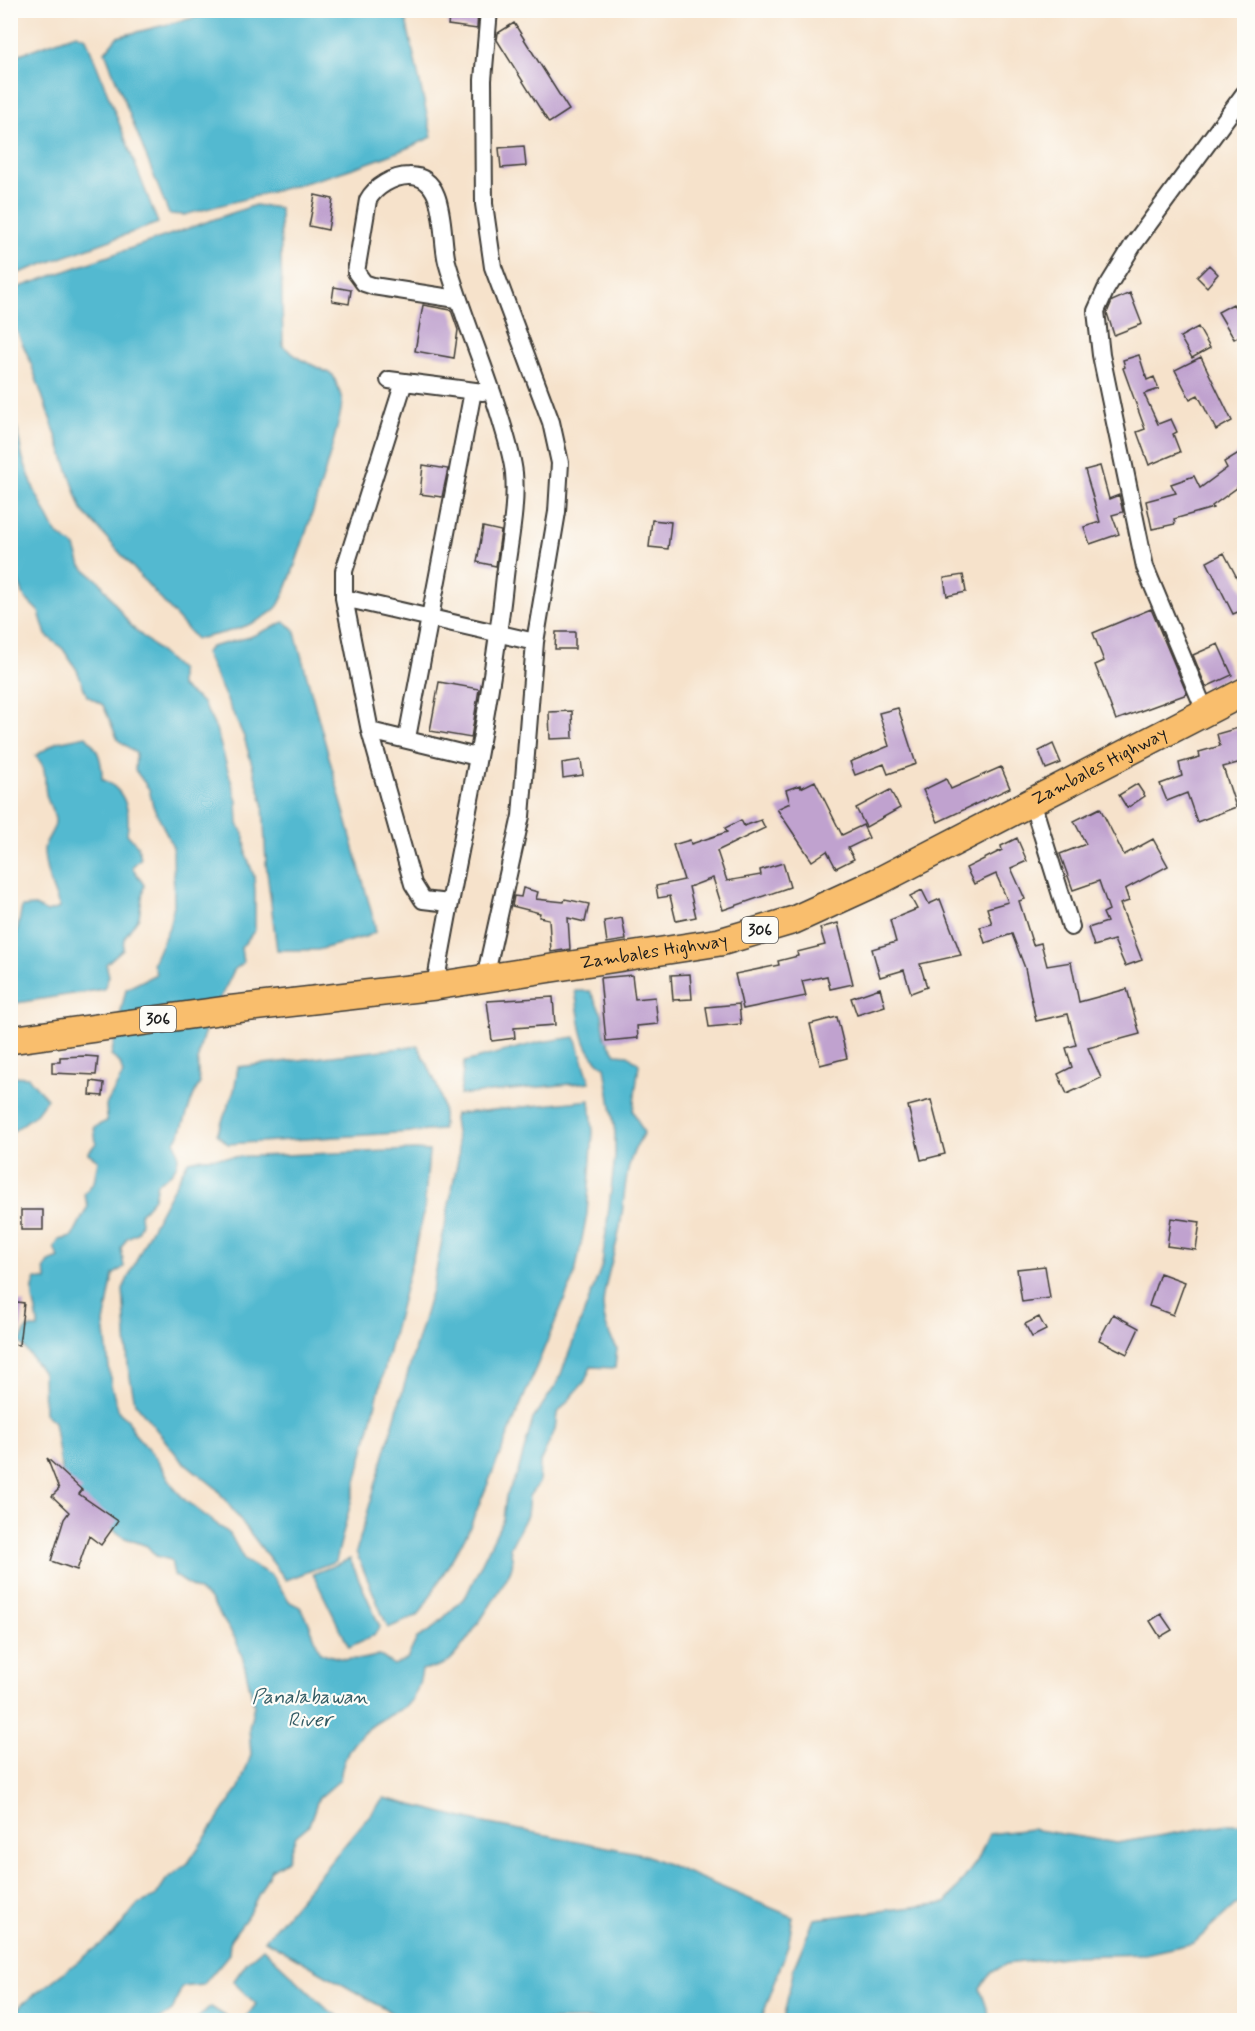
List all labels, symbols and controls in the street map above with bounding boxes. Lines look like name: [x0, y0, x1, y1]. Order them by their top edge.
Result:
street label: Zambales Highway: [1028, 722, 1171, 812]
road number: 306: [742, 917, 778, 943]
street label: Zambales Highway: [578, 928, 731, 975]
road number: 306: [140, 1006, 176, 1032]
water label: Panalabawan River: [252, 1684, 369, 1734]

